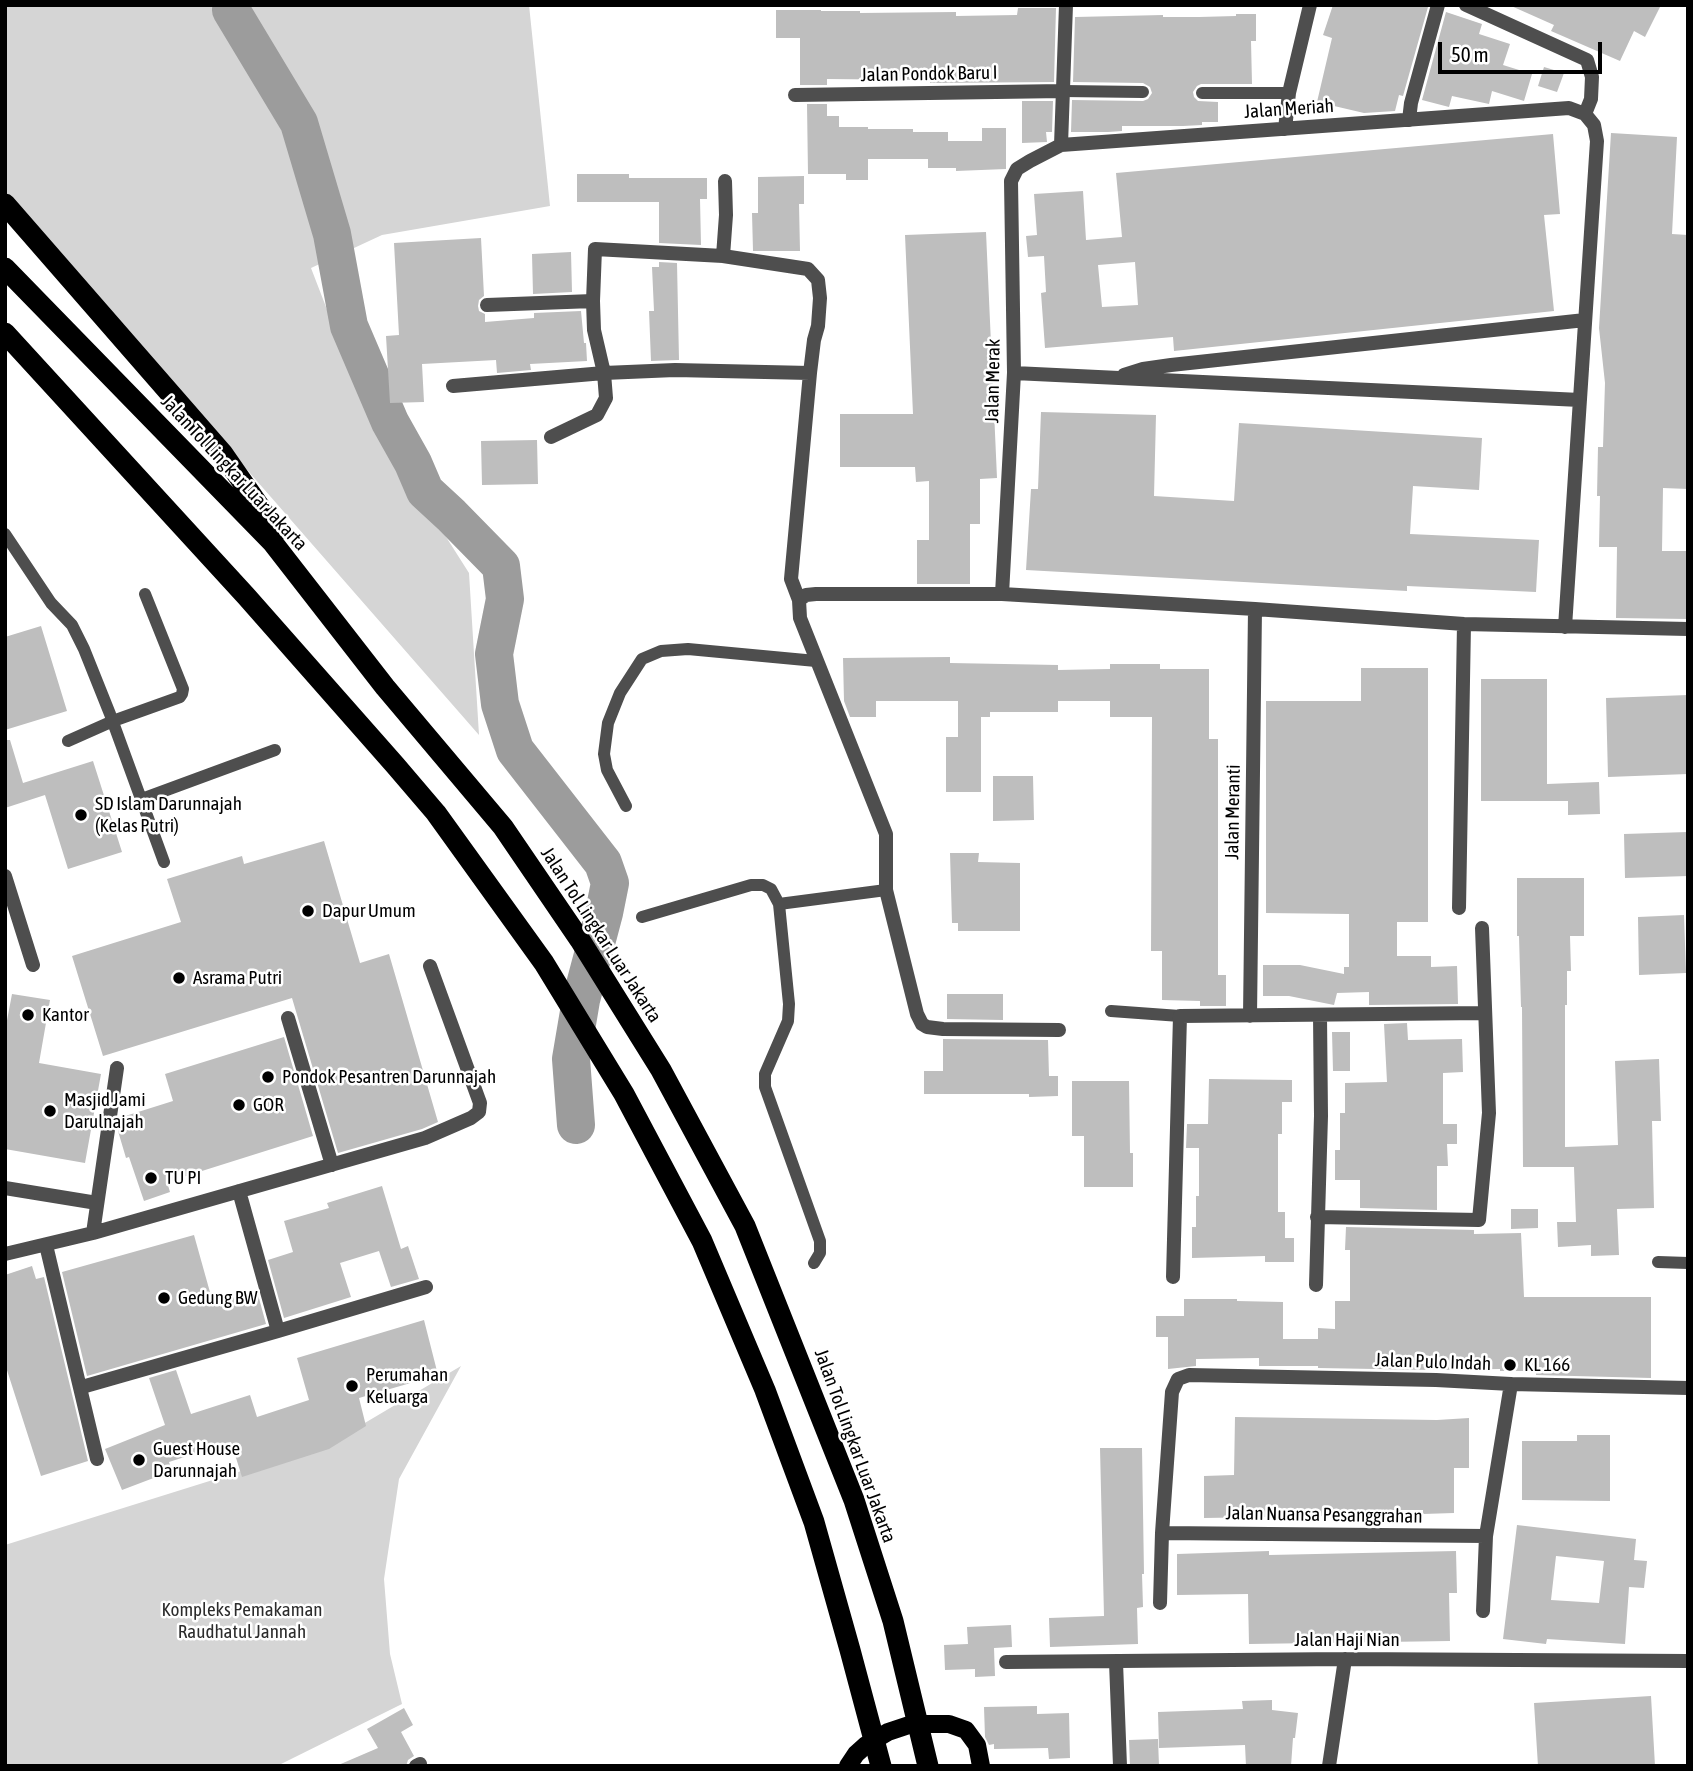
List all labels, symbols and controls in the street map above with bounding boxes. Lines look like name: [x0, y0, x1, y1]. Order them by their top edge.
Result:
scale bar: [1441, 28, 1606, 72]
text: 50 m: [1451, 42, 1489, 66]
street label: Jalan Pondok Baru I: [860, 61, 998, 87]
street label: Jalan Meriah: [1243, 94, 1335, 124]
street label: Jalan Merak: [981, 339, 1005, 423]
street label: Jalan Tol Lingkar Luar Jakarta: [156, 391, 312, 555]
street label: Jalan Meranti: [1221, 764, 1245, 860]
place label: SD Islam Darunnajah (Kelas Putri): [95, 793, 242, 837]
marker: SD Islam Darunnajah (Kelas Putri): [73, 807, 89, 823]
street label: Jalan Tol Lingkar Luar Jakarta: [536, 843, 666, 1027]
place label: Dapur Umum: [322, 900, 416, 922]
marker: Dapur Umum: [300, 903, 316, 919]
place label: Asrama Putri: [193, 967, 282, 989]
marker: Asrama Putri: [171, 970, 187, 986]
place label: Kantor: [42, 1004, 89, 1026]
marker: Kantor: [20, 1007, 36, 1023]
place label: Pondok Pesantren Darunnajah: [282, 1066, 496, 1088]
marker: Pondok Pesantren Darunnajah: [260, 1069, 276, 1085]
place label: Masjid Jami Darulnajah: [64, 1089, 146, 1133]
place label: GOR: [253, 1094, 284, 1116]
marker: GOR: [231, 1097, 247, 1113]
marker: Masjid Jami Darulnajah: [42, 1103, 58, 1119]
place label: TU PI: [165, 1167, 201, 1189]
marker: TU PI: [143, 1170, 159, 1186]
place label: Gedung BW: [178, 1287, 258, 1309]
marker: Gedung BW: [156, 1290, 172, 1306]
street label: Jalan Tol Lingkar Luar Jakarta: [809, 1346, 901, 1546]
street label: Jalan Pulo Indah: [1374, 1349, 1492, 1375]
place label: KL 166: [1524, 1354, 1570, 1376]
marker: KL 166: [1502, 1357, 1518, 1373]
place label: Perumahan Keluarga: [366, 1364, 448, 1408]
marker: Perumahan Keluarga: [344, 1378, 360, 1394]
place label: Guest House Darunnajah: [153, 1438, 240, 1482]
marker: Guest House Darunnajah: [131, 1452, 147, 1468]
street label: Jalan Nuansa Pesanggrahan: [1225, 1502, 1423, 1528]
park label: Kompleks Pemakaman Raudhatul Jannah: [162, 1599, 322, 1643]
street label: Jalan Haji Nian: [1294, 1629, 1400, 1651]

